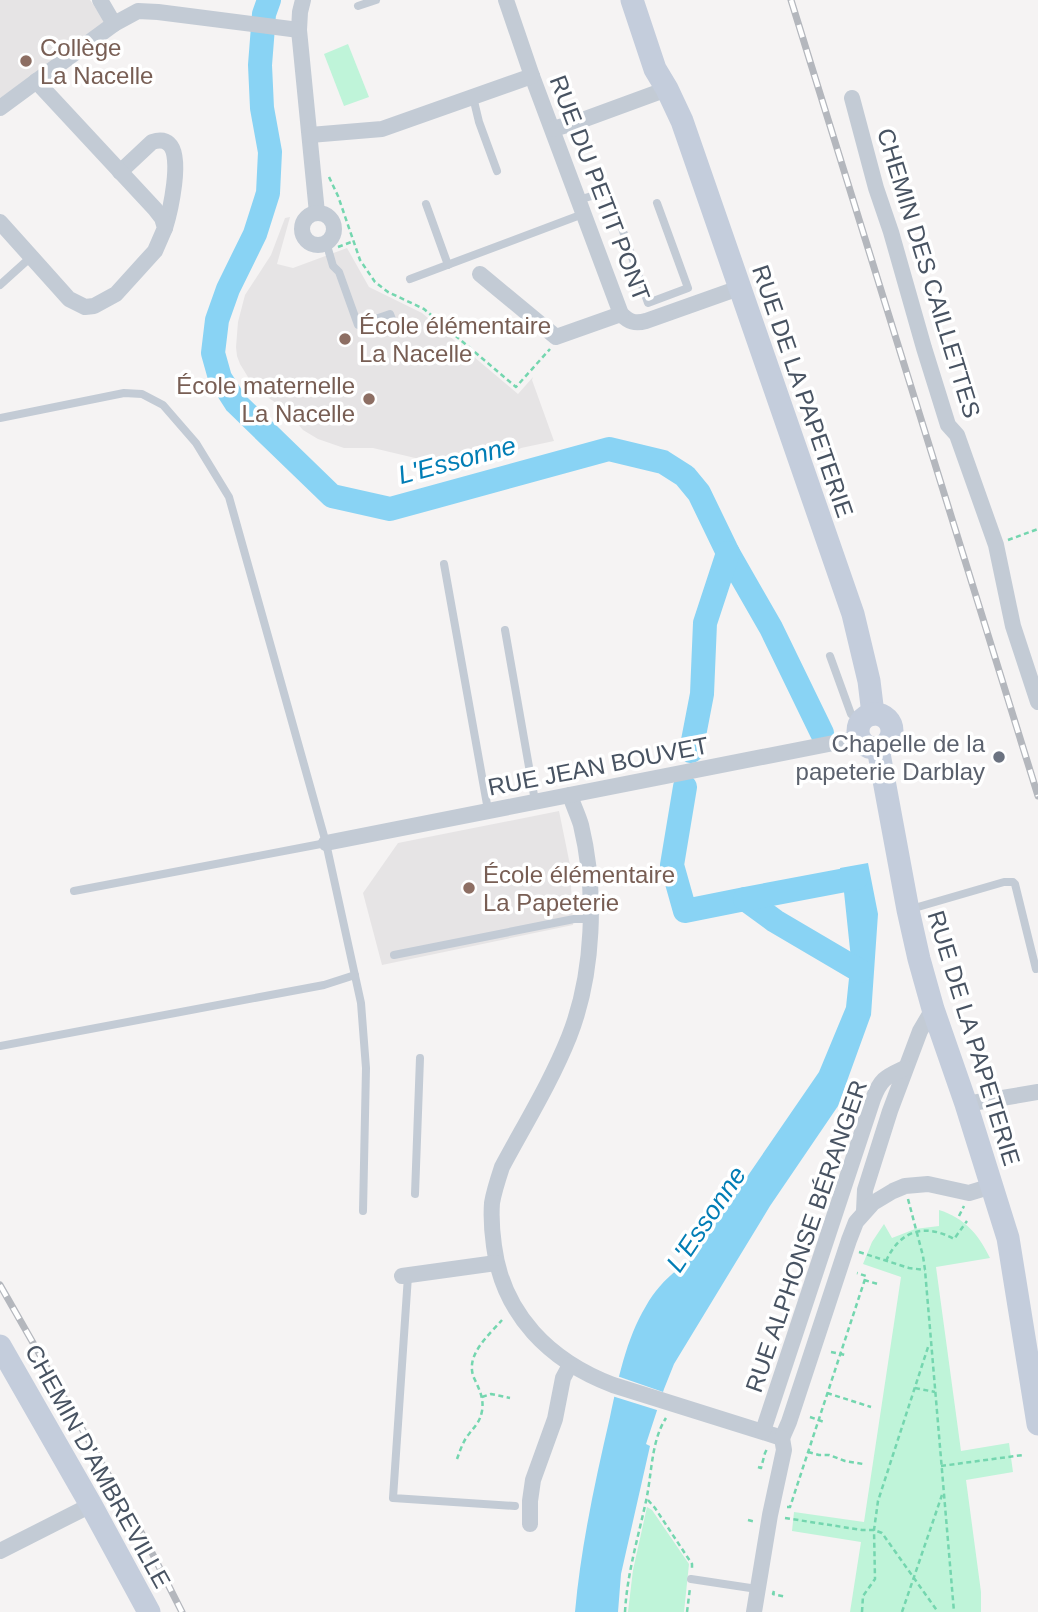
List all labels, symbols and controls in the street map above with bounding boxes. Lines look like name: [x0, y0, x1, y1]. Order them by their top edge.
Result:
place label: Collège La Nacelle: [40, 34, 153, 89]
marker: Collège La Nacelle: [18, 53, 34, 69]
street label: RUE DU PETIT PONT: [544, 71, 656, 305]
street label: CHEMIN DES CAILLETTES: [872, 125, 986, 421]
street label: RUE DE LA PAPETERIE: [747, 261, 859, 521]
place label: École élémentaire La Nacelle: [359, 312, 551, 367]
marker: École élémentaire La Nacelle: [337, 331, 353, 347]
place label: École maternelle La Nacelle: [176, 372, 355, 427]
marker: École maternelle La Nacelle: [361, 391, 377, 407]
water label: L'Essonne: [395, 430, 519, 490]
place label: Chapelle de la papeterie Darblay: [796, 730, 986, 785]
street label: RUE JEAN BOUVET: [485, 731, 711, 801]
marker: Chapelle de la papeterie Darblay: [991, 749, 1007, 765]
place label: École élémentaire La Papeterie: [483, 861, 675, 916]
marker: École élémentaire La Papeterie: [461, 880, 477, 896]
street label: RUE DE LA PAPETERIE: [922, 907, 1026, 1169]
street label: RUE ALPHONSE BÉRANGER: [740, 1076, 872, 1396]
water label: L'Essonne: [660, 1161, 752, 1277]
street label: CHEMIN D'AMBREVILLE: [20, 1340, 176, 1592]

